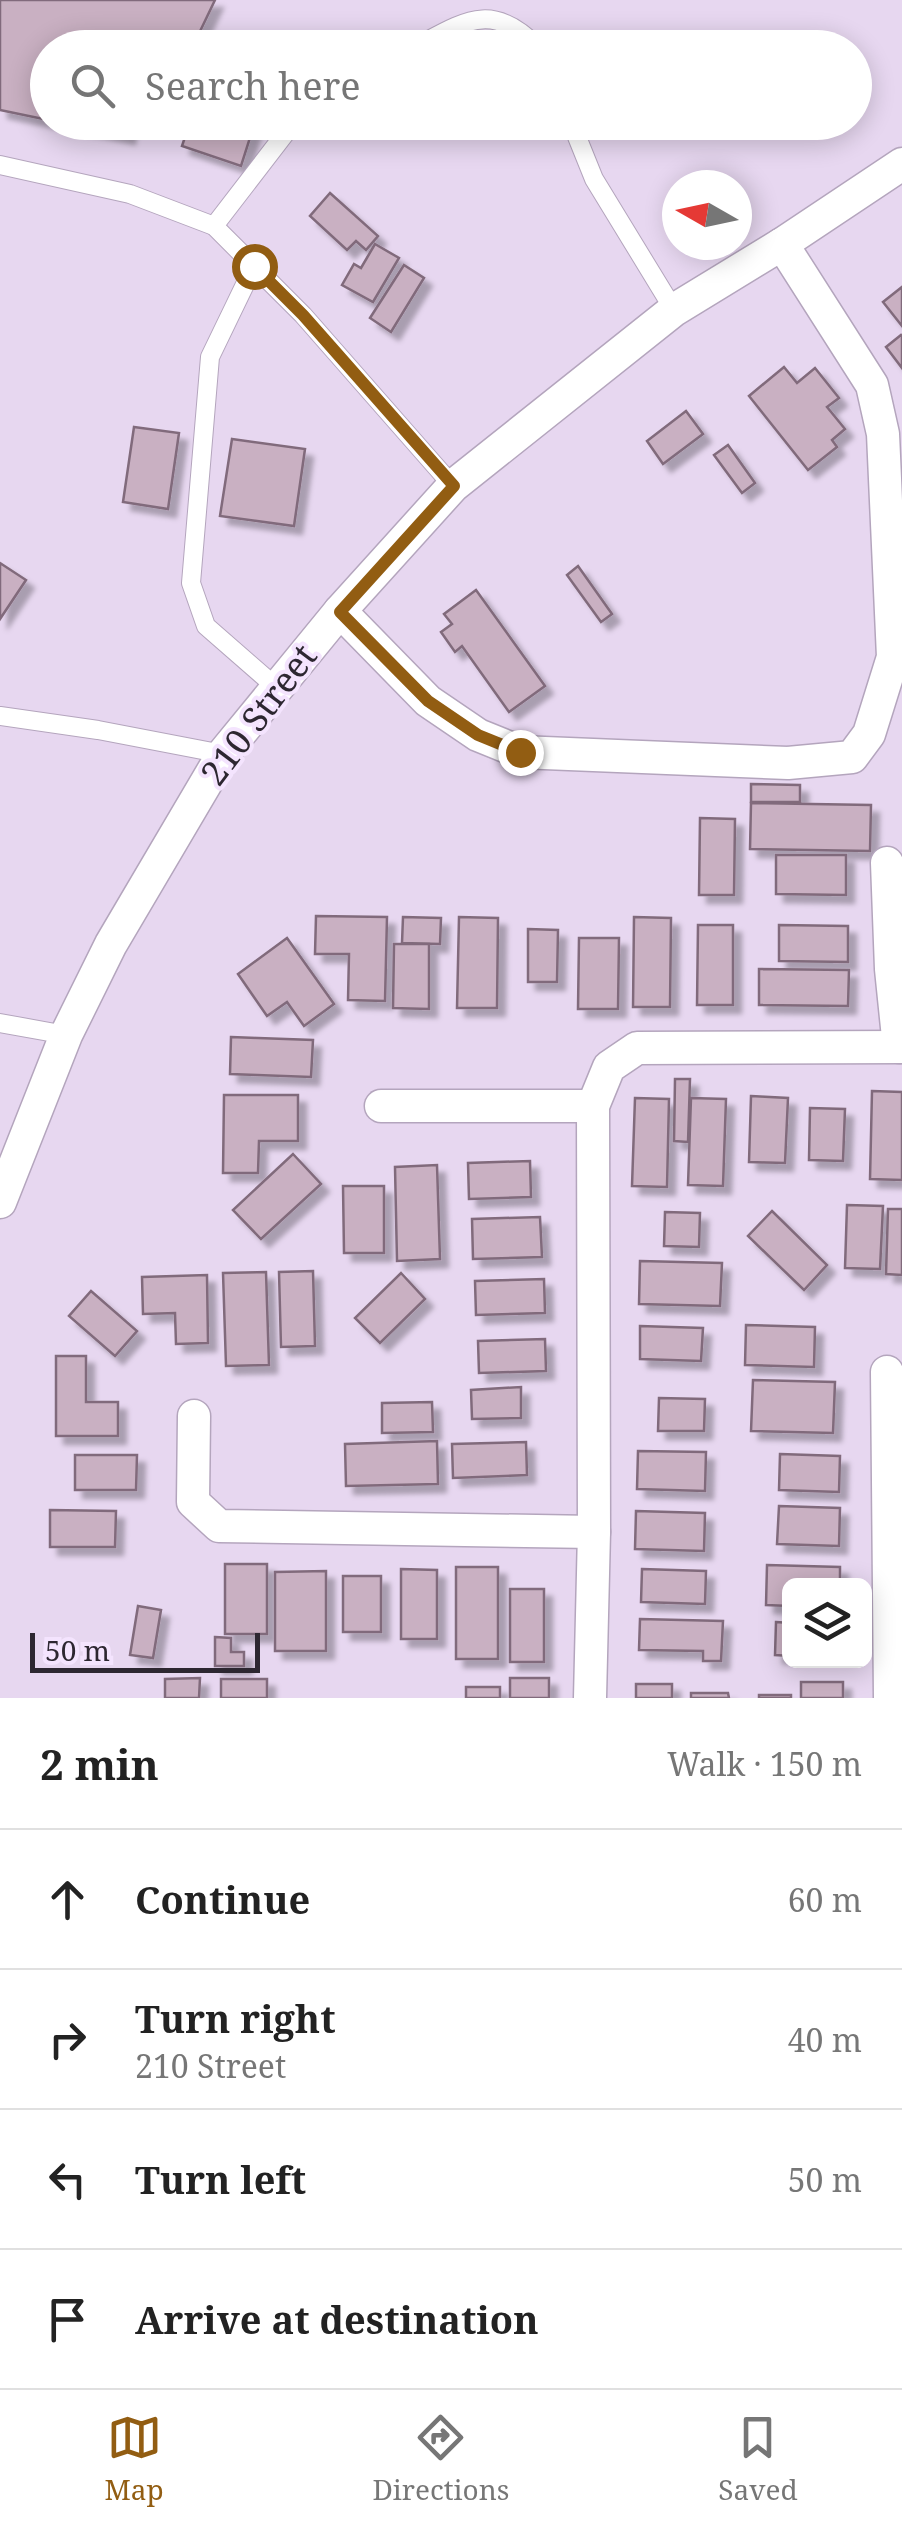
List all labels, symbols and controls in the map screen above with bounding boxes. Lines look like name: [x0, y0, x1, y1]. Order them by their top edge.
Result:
search box: [30, 30, 872, 140]
icon: search: [65, 58, 120, 113]
text: Search here: [145, 59, 361, 111]
north arrow: [662, 170, 752, 260]
route start: [232, 244, 278, 290]
street label: 210 Street: [189, 634, 326, 794]
route end: [498, 730, 544, 776]
map controls: [782, 1578, 872, 1668]
button: layers: [782, 1578, 872, 1668]
scale bar: [30, 1628, 260, 1672]
text: 50 m: [45, 1631, 110, 1669]
text: 2 min: [40, 1735, 159, 1792]
text: Walk · 150 m: [667, 1742, 862, 1785]
icon: ahead: [40, 1872, 95, 1927]
text: Continue: [135, 1873, 310, 1925]
text: 60 m: [788, 1878, 862, 1921]
text: Turn right: [135, 1992, 336, 2044]
icon: right: [40, 2012, 95, 2067]
text: 40 m: [788, 2018, 862, 2061]
text: 210 Street: [135, 2044, 286, 2087]
icon: left: [40, 2152, 95, 2207]
text: Turn left: [135, 2153, 306, 2205]
text: 50 m: [788, 2158, 862, 2201]
icon: arrive: [40, 2292, 95, 2347]
text: Arrive at destination: [135, 2293, 539, 2345]
tab: Map: [104, 2410, 164, 2508]
tab: Directions: [372, 2410, 509, 2508]
tab: Saved: [718, 2410, 798, 2508]

